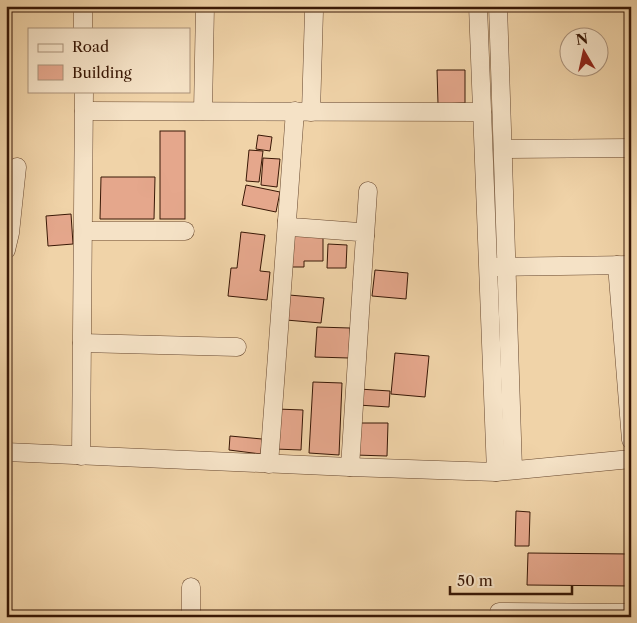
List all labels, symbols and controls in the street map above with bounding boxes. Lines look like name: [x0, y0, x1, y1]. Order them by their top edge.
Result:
legend: [28, 28, 190, 92]
north arrow: [560, 28, 610, 78]
text: N: [575, 29, 589, 49]
text: Road: [72, 37, 109, 56]
text: Building: [72, 63, 132, 82]
scale bar: [450, 563, 572, 595]
text: 50 m: [457, 571, 493, 590]

